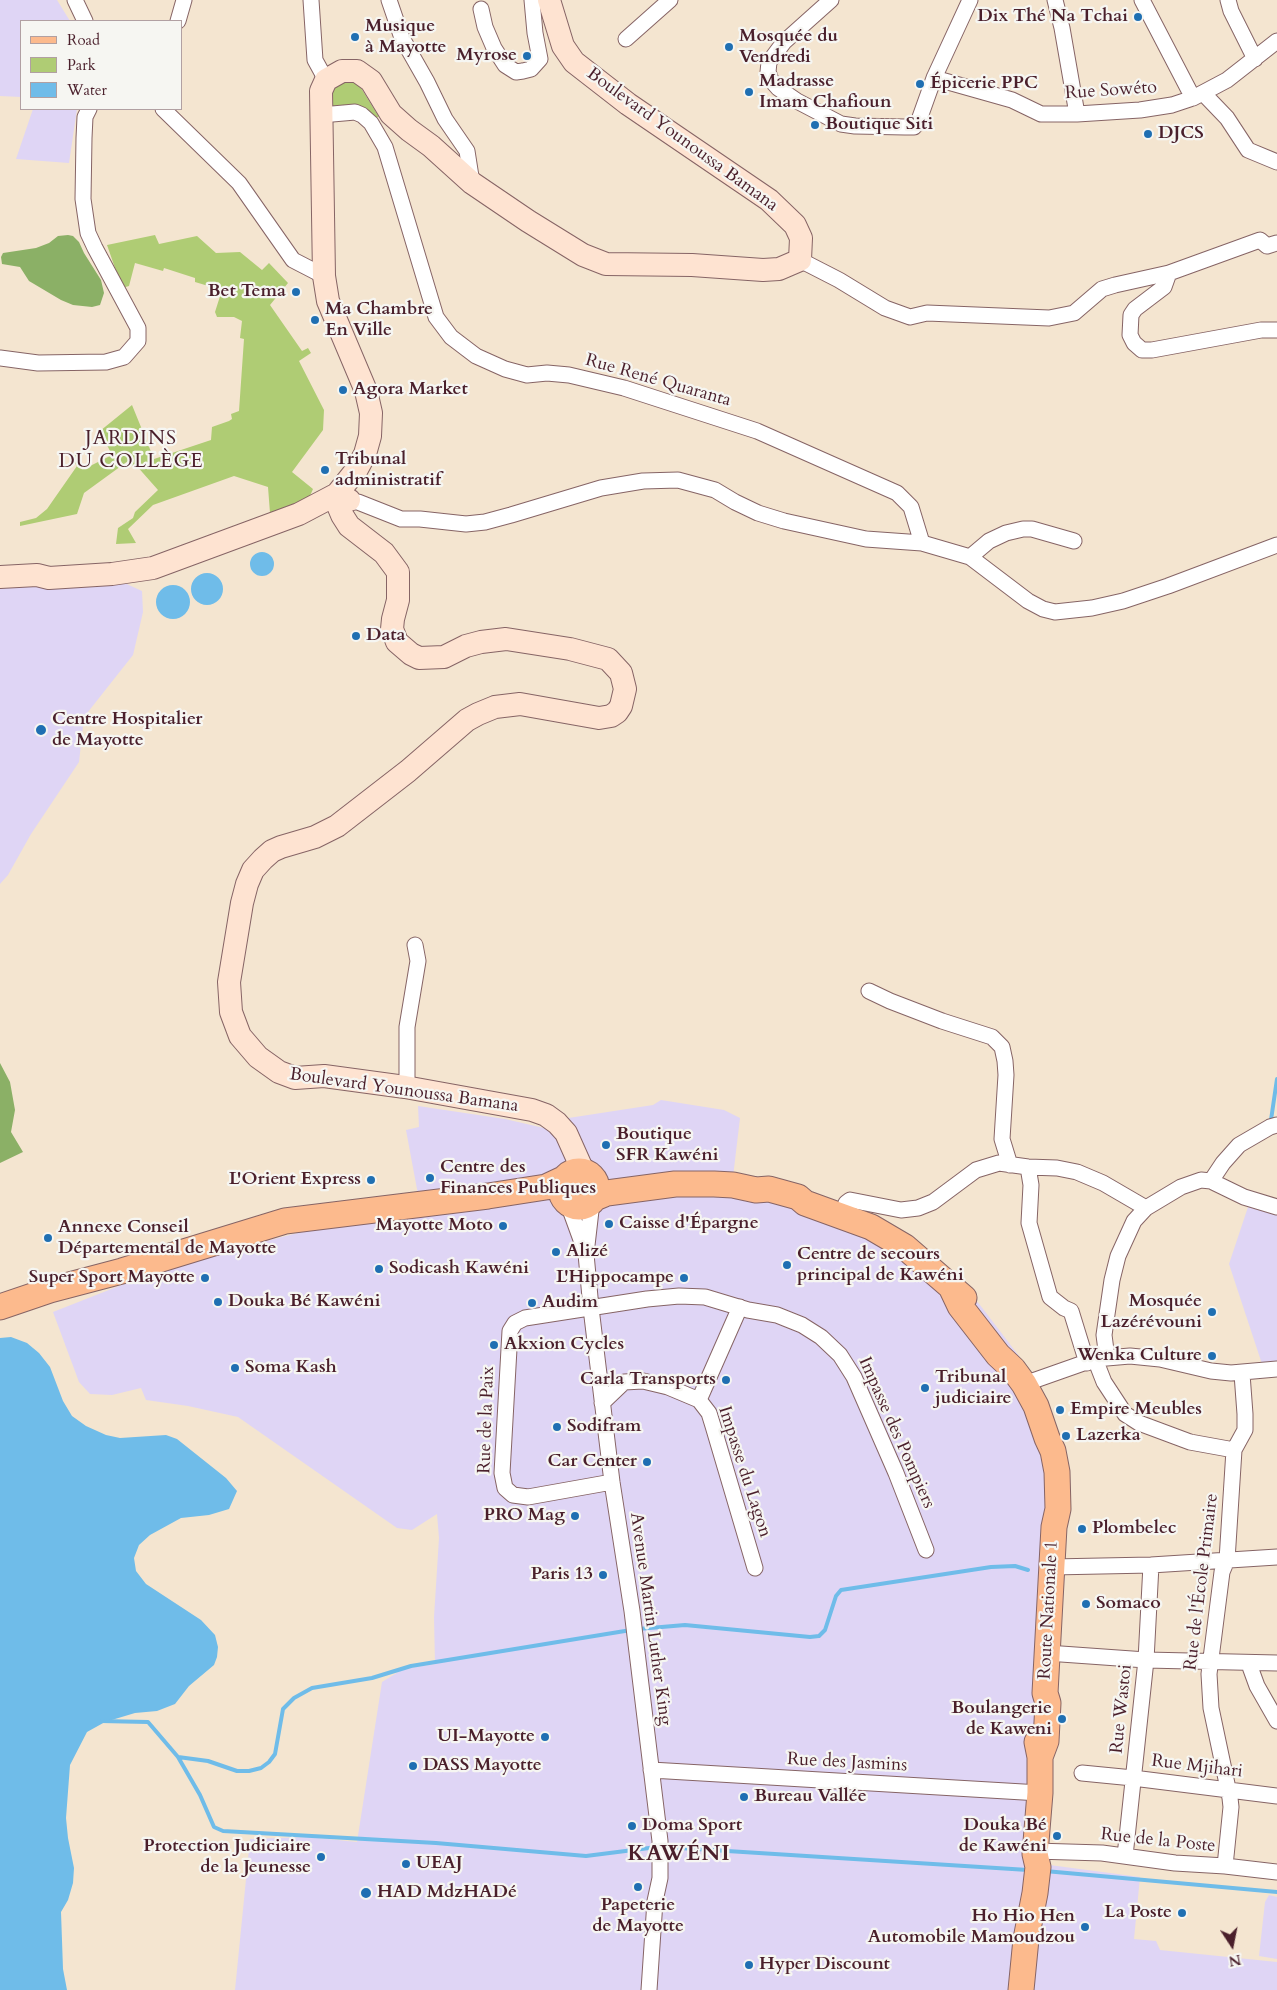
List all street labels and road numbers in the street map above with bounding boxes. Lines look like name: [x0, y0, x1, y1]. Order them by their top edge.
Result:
street label: Boulevard Younoussa Bamana: [582, 63, 782, 217]
street label: Rue Sowéto: [1064, 77, 1158, 105]
street label: Rue René Quaranta: [583, 350, 733, 412]
street label: Boulevard Younoussa Bamana: [288, 1064, 520, 1118]
street label: Impasse des Pompiers: [853, 1354, 939, 1512]
street label: Rue de la Paix: [474, 1366, 500, 1474]
street label: Impasse du Lagon: [713, 1404, 775, 1540]
street label: Rue de l'École Primaire: [1180, 1492, 1224, 1672]
street label: Avenue Martin Luther King: [624, 1511, 676, 1727]
street label: Route Nationale 1: [1035, 1540, 1063, 1680]
street label: Rue Wastoi: [1107, 1663, 1137, 1755]
street label: Rue des Jasmins: [786, 1749, 908, 1777]
street label: Rue Mjihari: [1150, 1751, 1244, 1783]
street label: Rue de la Poste: [1099, 1824, 1217, 1858]

